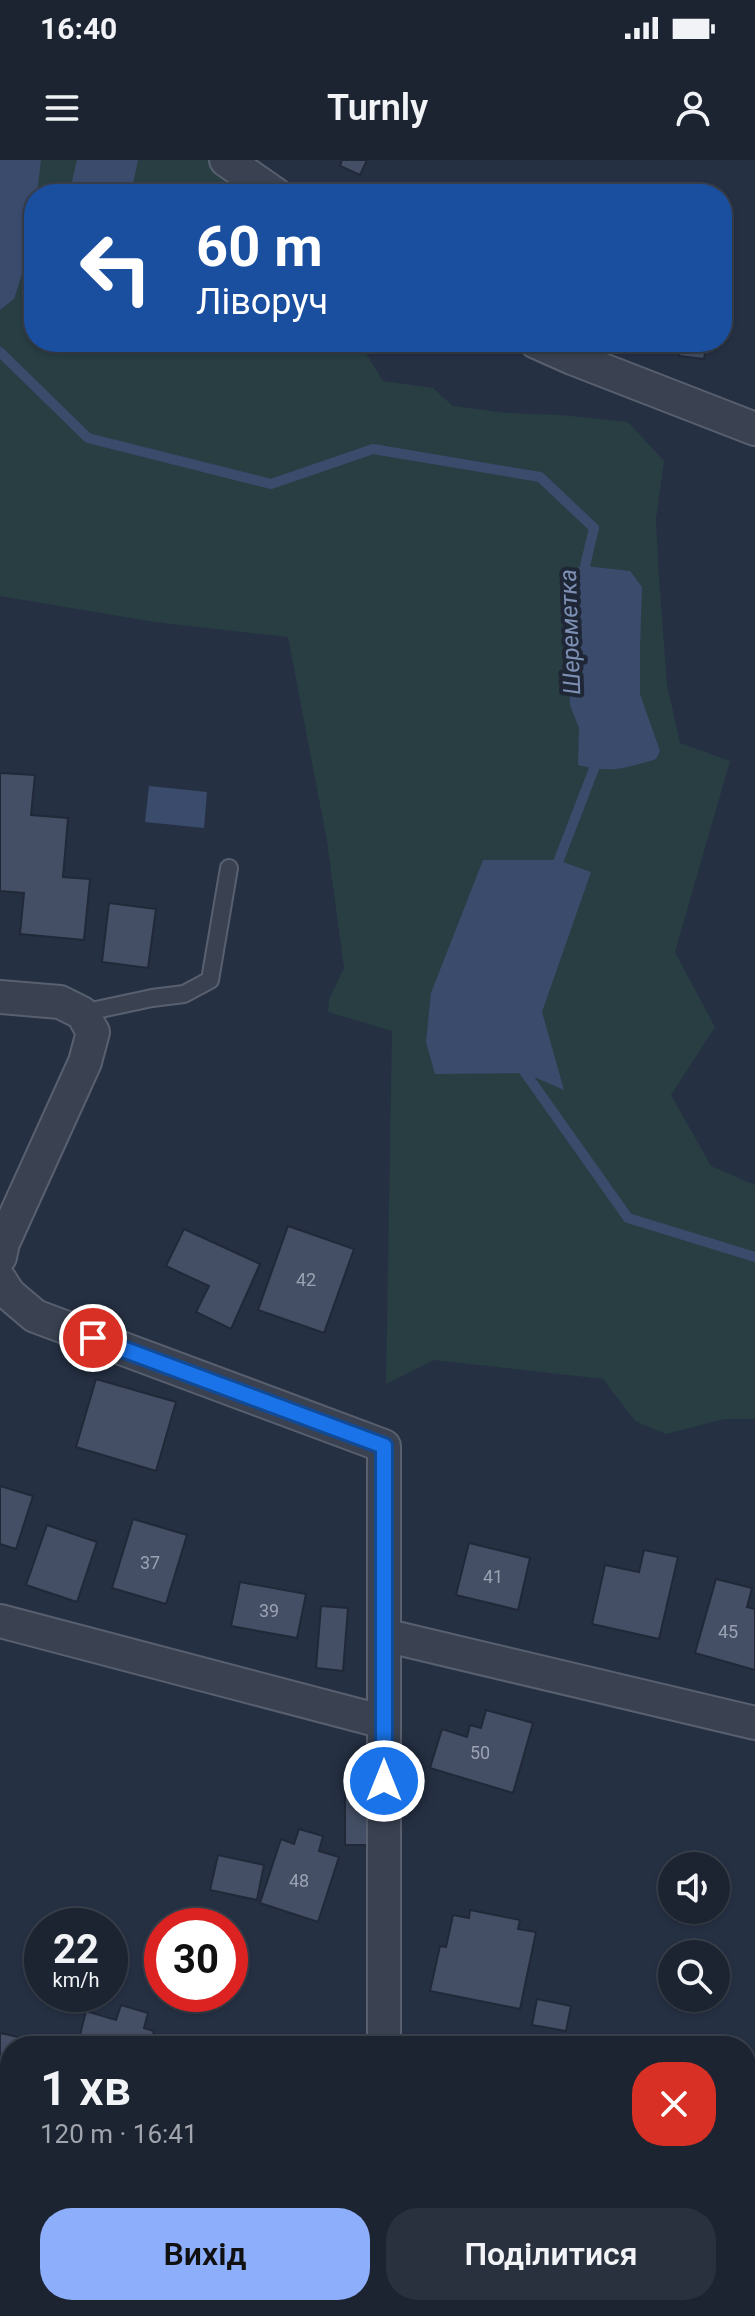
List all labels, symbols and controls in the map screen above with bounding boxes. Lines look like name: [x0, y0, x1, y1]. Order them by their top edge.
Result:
text: 16:40: [40, 11, 117, 46]
icon: menu: [40, 86, 84, 130]
icon: person: [671, 86, 715, 130]
text: Turnly: [327, 87, 428, 129]
text: 60 m: [196, 214, 323, 280]
icon: left: [64, 216, 168, 320]
text: Ліворуч: [196, 281, 328, 323]
water label: Шереметка: [554, 569, 586, 695]
house number: 42: [296, 1269, 316, 1290]
pin: [59, 1304, 127, 1372]
icon: arrive: [71, 1316, 115, 1360]
house number: 37: [140, 1552, 160, 1573]
house number: 41: [483, 1566, 503, 1587]
house number: 39: [259, 1600, 279, 1621]
house number: 45: [718, 1621, 738, 1642]
position arrow: [342, 1739, 426, 1823]
house number: 50: [470, 1742, 490, 1763]
map controls: [658, 1852, 730, 2012]
button: sound: [658, 1852, 730, 1924]
house number: 48: [289, 1870, 309, 1891]
speed limit sign: 30: [144, 1908, 248, 2012]
text: 22: [53, 1926, 99, 1973]
button: search: [658, 1940, 730, 2012]
text: km/h: [53, 1968, 99, 1992]
text: 1 хв: [40, 2060, 131, 2117]
button: close: [632, 2062, 716, 2146]
text: 120 m · 16:41: [40, 2119, 198, 2149]
button: Вихід: [40, 2208, 370, 2300]
button: Поділитися: [386, 2208, 716, 2300]

